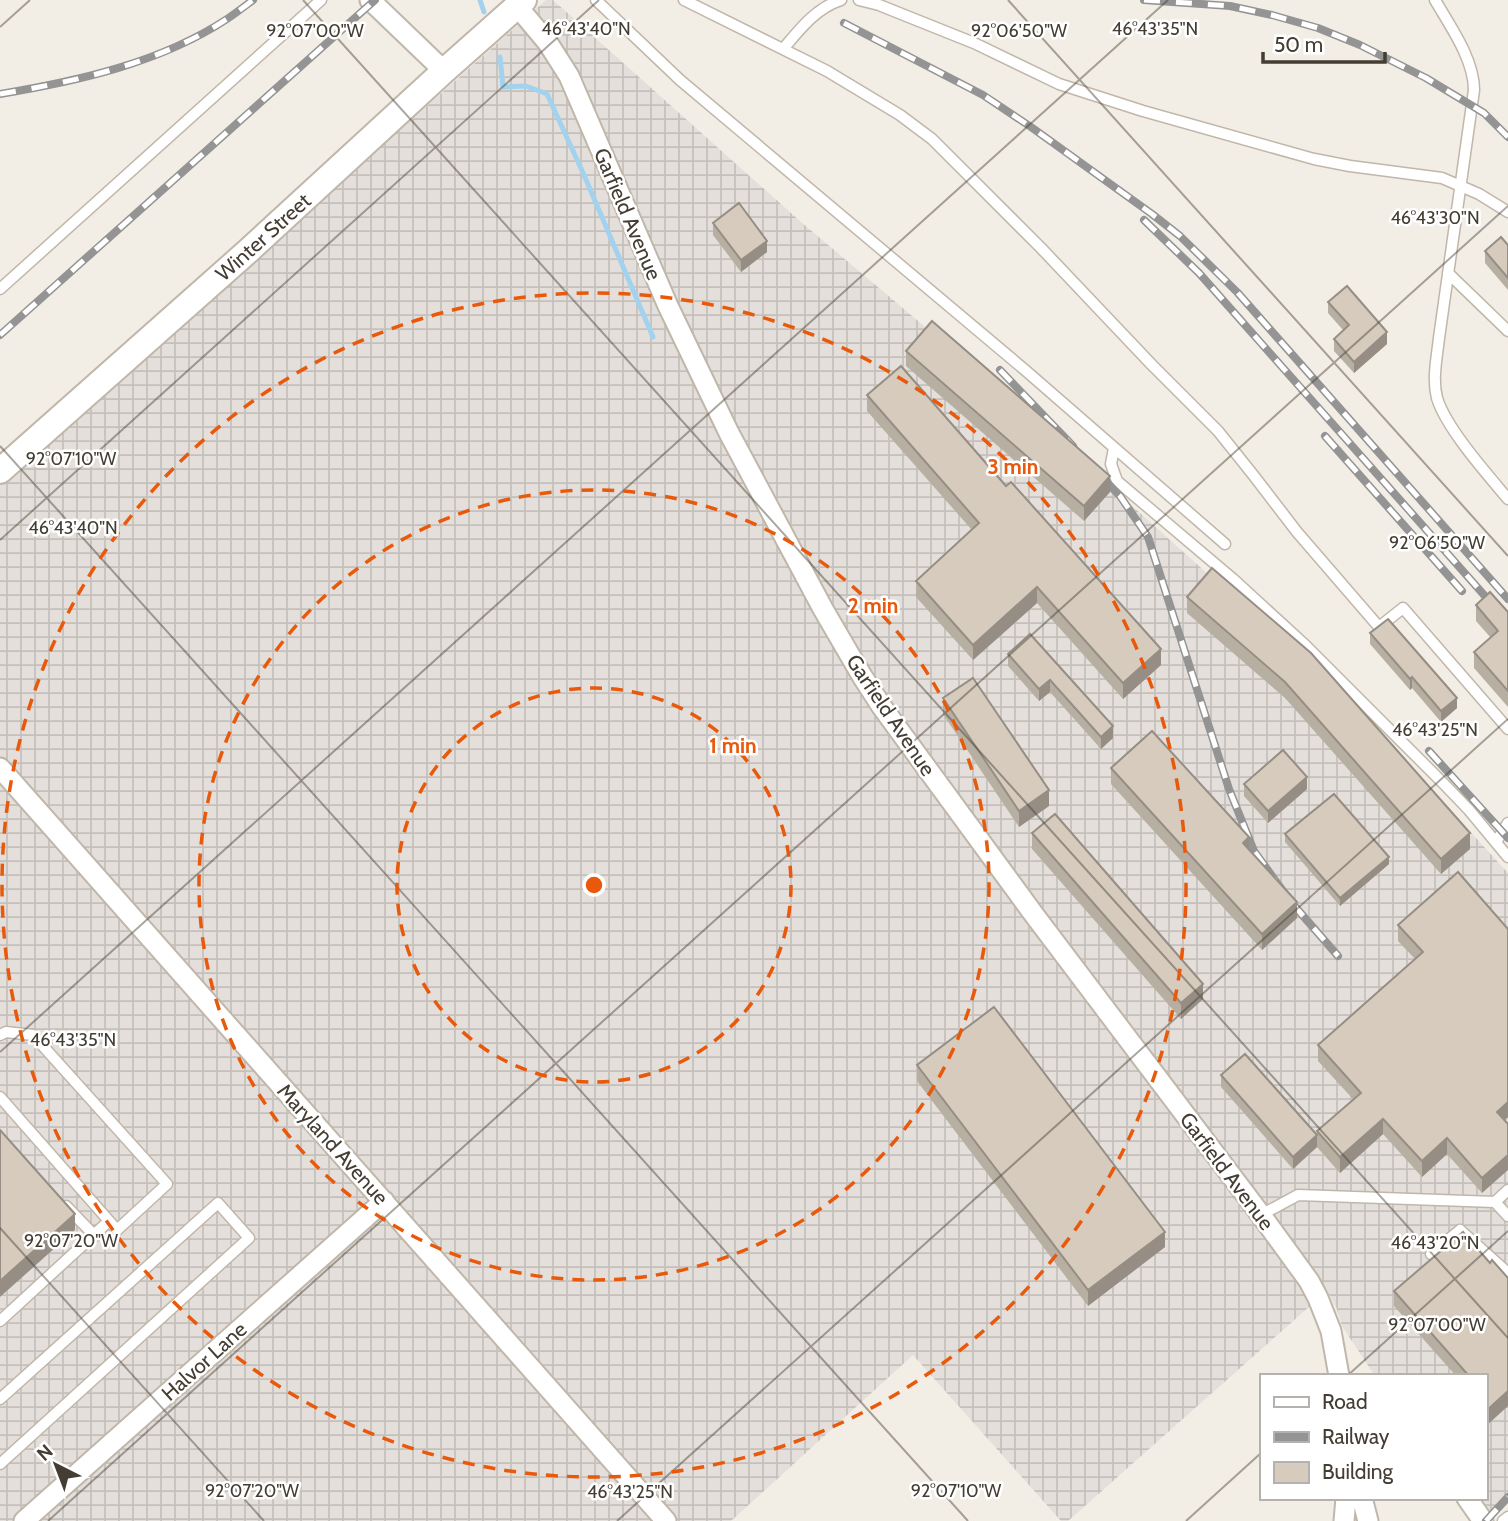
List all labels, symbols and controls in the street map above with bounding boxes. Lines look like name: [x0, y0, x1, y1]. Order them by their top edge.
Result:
text: 46°43'40"N: [541, 18, 631, 40]
text: 46°43'35"N: [1112, 18, 1198, 40]
text: 92°07'00"W: [266, 20, 364, 42]
text: 92°06'50"W: [971, 20, 1067, 42]
scale bar: [1263, 21, 1386, 65]
text: 50 m: [1274, 32, 1323, 57]
street label: Garfield Avenue: [589, 144, 667, 284]
street label: Winter Street: [210, 188, 316, 286]
text: 46°43'30"N: [1390, 207, 1480, 229]
text: 92°07'10"W: [26, 448, 116, 470]
text: 3 min: [988, 454, 1038, 479]
text: 46°43'40"N: [28, 517, 118, 539]
text: 92°06'50"W: [1389, 532, 1485, 554]
text: 2 min: [848, 593, 898, 618]
street label: Garfield Avenue: [841, 650, 941, 781]
text: 46°43'25"N: [1392, 719, 1478, 741]
text: 1 min: [709, 733, 757, 758]
centre of rings: [582, 873, 606, 897]
text: 46°43'35"N: [30, 1029, 116, 1051]
street label: Maryland Avenue: [272, 1078, 394, 1210]
street label: Garfield Avenue: [1175, 1107, 1279, 1235]
text: 92°07'20"W: [24, 1230, 118, 1252]
text: 46°43'20"N: [1391, 1232, 1479, 1254]
text: 92°07'00"W: [1388, 1314, 1486, 1336]
street label: Halvor Lane: [156, 1316, 252, 1406]
legend: [1260, 1374, 1487, 1500]
text: Road: [1322, 1389, 1368, 1414]
text: Railway: [1322, 1424, 1390, 1449]
north arrow: [21, 1430, 91, 1500]
text: N: [32, 1440, 58, 1466]
text: Building: [1322, 1459, 1394, 1484]
text: 92°07'20"W: [205, 1480, 299, 1502]
text: 92°07'10"W: [911, 1480, 1001, 1502]
text: 46°43'25"N: [587, 1481, 673, 1503]

